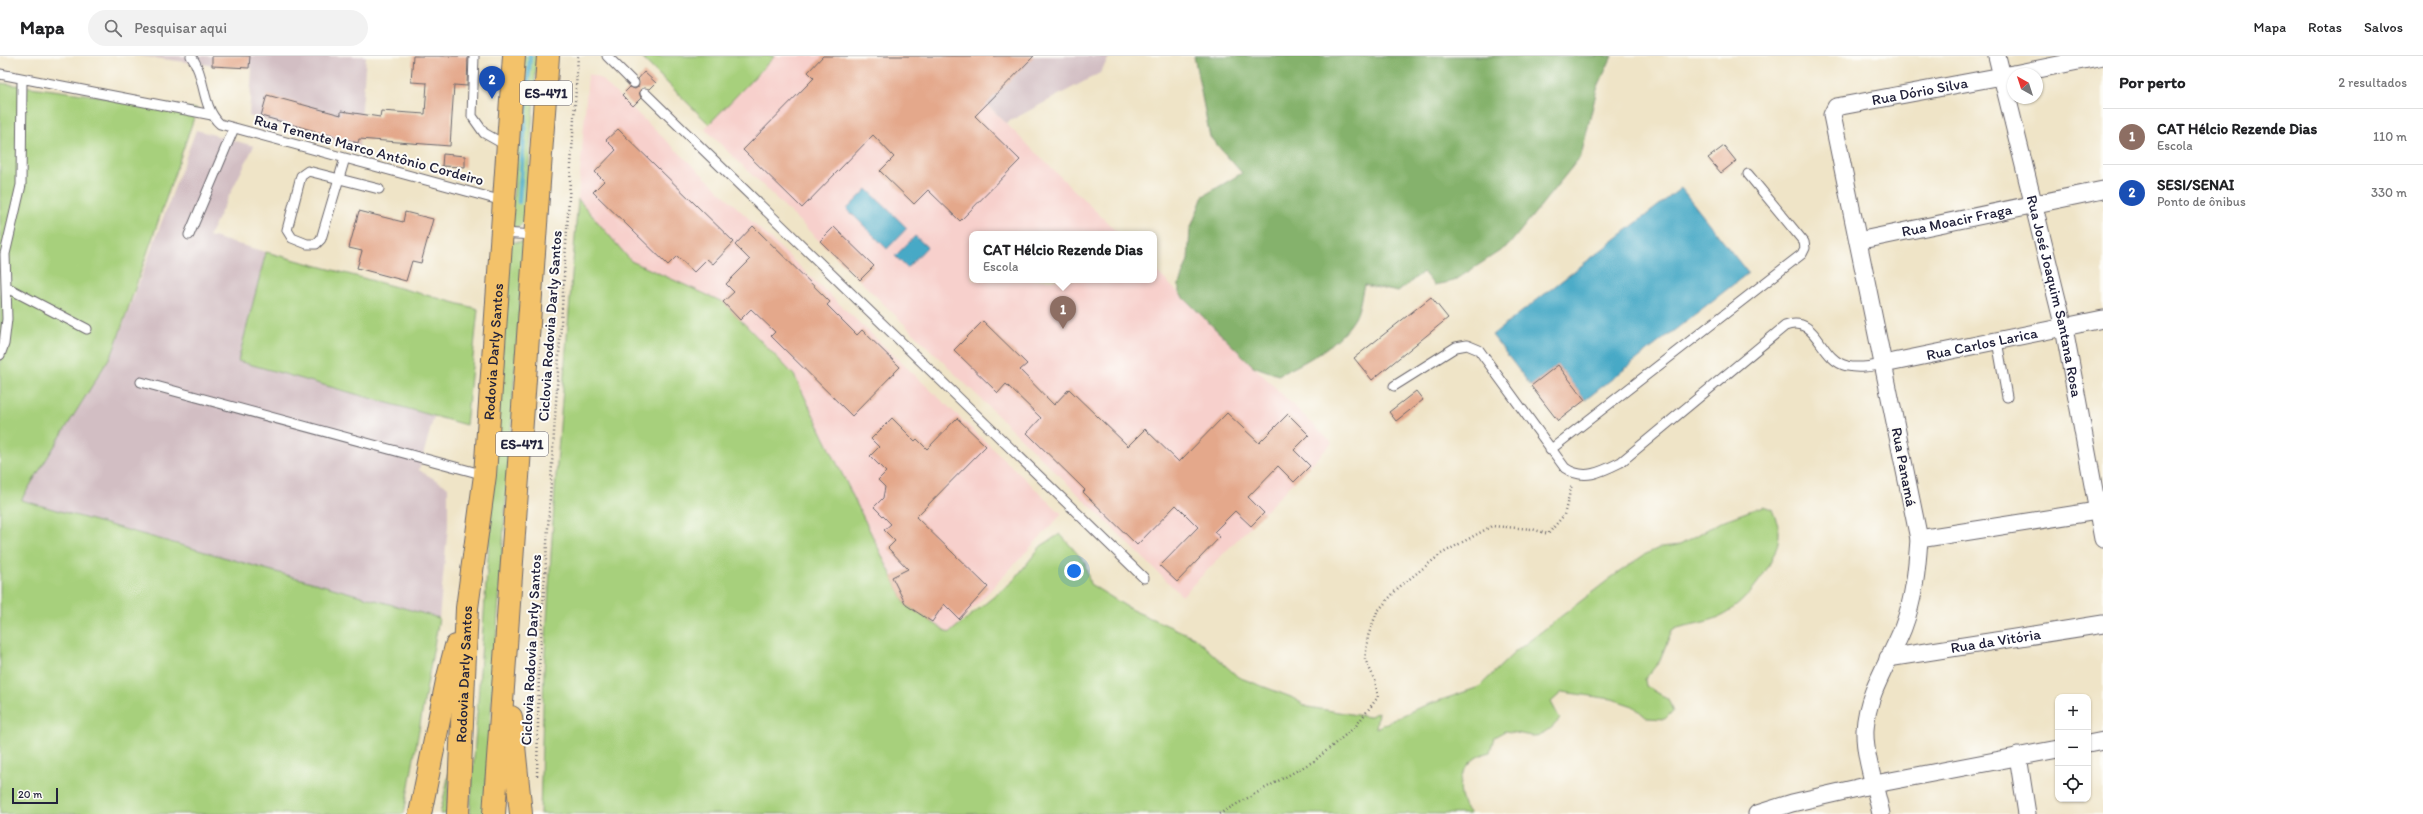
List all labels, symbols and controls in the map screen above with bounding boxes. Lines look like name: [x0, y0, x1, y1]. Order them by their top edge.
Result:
search box: [88, 10, 368, 46]
text: Mapa: [20, 16, 64, 39]
icon: search: [102, 17, 124, 39]
text: Pesquisar aqui: [134, 19, 227, 37]
text: Mapa: [2254, 19, 2286, 36]
text: Rotas: [2308, 19, 2342, 36]
text: Salvos: [2364, 19, 2403, 36]
pin: 2: [479, 66, 505, 99]
north arrow: [2007, 68, 2043, 104]
text: Por perto: [2119, 72, 2186, 92]
street label: Rua Dório Silva: [1870, 74, 1969, 109]
text: 2 resultados: [2338, 75, 2407, 90]
road number: ES-471: [520, 81, 572, 105]
street label: Rua Tenente Marco Antônio Cordeiro: [252, 111, 486, 189]
text: CAT Hélcio Rezende Dias: [2157, 120, 2317, 138]
text: 1: [2129, 129, 2135, 144]
text: 110 m: [2373, 129, 2407, 144]
text: Escola: [2157, 138, 2193, 153]
text: SESI/SENAI: [2157, 176, 2234, 194]
text: 2: [2129, 185, 2135, 200]
text: 330 m: [2371, 185, 2407, 200]
street label: Rua José Joaquim Santana Rosa: [2023, 193, 2086, 399]
text: Ponto de ônibus: [2157, 194, 2246, 209]
street label: Rua Moacir Fraga: [1900, 200, 2014, 241]
street label: Ciclovia Rodovia Darly Santos: [534, 230, 566, 422]
popup: [969, 231, 1157, 283]
text: CAT Hélcio Rezende Dias: [983, 241, 1143, 259]
text: Escola: [983, 259, 1019, 274]
street label: Rodovia Darly Santos: [480, 282, 507, 421]
pin: 1: [1050, 296, 1076, 329]
street label: Rua Carlos Larica: [1925, 324, 2039, 364]
street label: Rua Panamá: [1887, 426, 1921, 508]
road number: ES-471: [496, 432, 548, 456]
street label: Ciclovia Rodovia Darly Santos: [517, 554, 545, 746]
your location: [1064, 561, 1084, 581]
street label: Rodovia Darly Santos: [452, 605, 476, 743]
street label: Rua da Vitória: [1949, 625, 2042, 657]
map controls: [2055, 694, 2091, 802]
button: +: [2055, 694, 2091, 730]
button: −: [2055, 730, 2091, 766]
button: locate: [2055, 766, 2091, 802]
scale bar: [12, 786, 58, 805]
text: 20 m: [18, 788, 42, 801]

